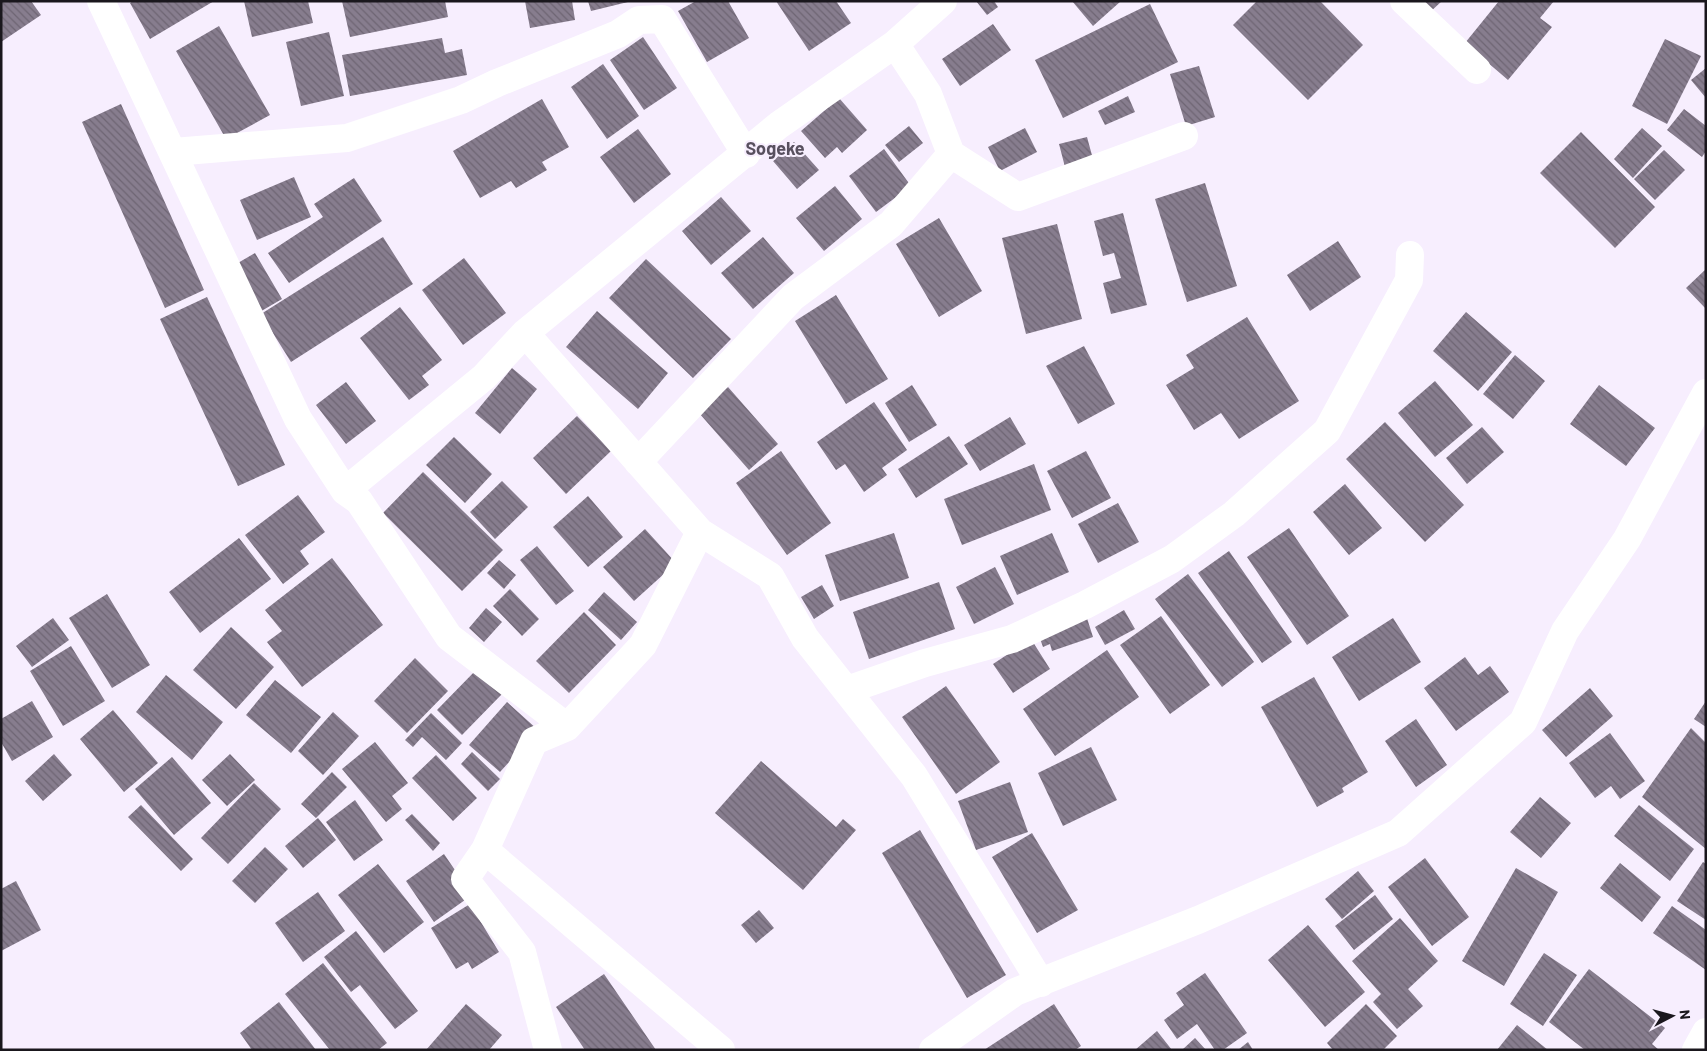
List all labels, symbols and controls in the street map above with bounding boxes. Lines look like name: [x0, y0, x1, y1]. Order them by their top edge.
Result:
district label: Sogeke: [745, 137, 805, 159]
north arrow: [1647, 991, 1697, 1041]
text: N: [1676, 1009, 1694, 1020]

